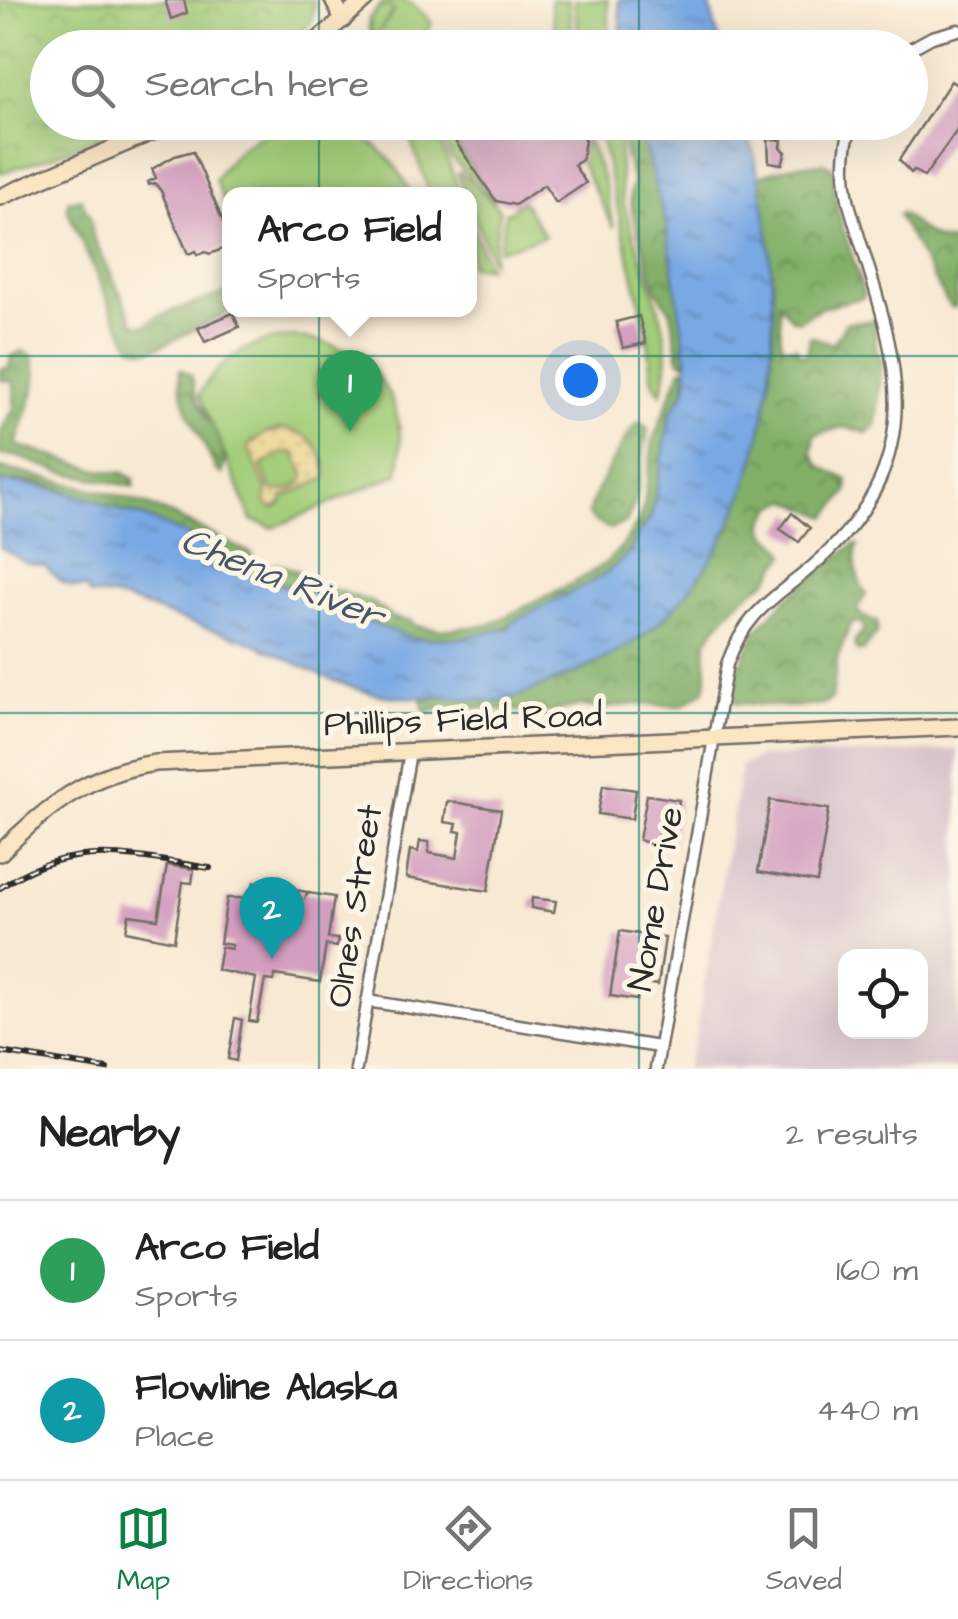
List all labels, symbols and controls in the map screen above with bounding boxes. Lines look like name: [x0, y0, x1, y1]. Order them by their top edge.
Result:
search box: [30, 30, 928, 140]
icon: search: [65, 58, 120, 113]
text: Search here: [145, 59, 369, 111]
popup: [222, 187, 477, 317]
text: Arco Field: [257, 204, 442, 256]
text: Sports: [257, 256, 361, 301]
pin: 1: [318, 350, 382, 432]
your location: [555, 355, 606, 406]
water label: Chena River: [173, 515, 395, 645]
street label: Phillips Field Road: [323, 691, 603, 749]
street label: Olnes Street: [315, 801, 395, 1011]
street label: Nome Drive: [616, 803, 696, 995]
pin: 2: [240, 876, 304, 959]
map controls: [838, 949, 928, 1039]
button: locate: [838, 949, 928, 1039]
text: Nearby: [40, 1105, 180, 1163]
text: 2 results: [786, 1112, 918, 1157]
text: Arco Field: [135, 1222, 319, 1274]
text: 1: [70, 1248, 75, 1293]
text: 160 m: [836, 1248, 918, 1293]
text: Sports: [135, 1274, 238, 1319]
text: Flowline Alaska: [135, 1362, 397, 1414]
text: 2: [63, 1388, 82, 1433]
text: 440 m: [817, 1388, 918, 1433]
text: Place: [135, 1414, 214, 1459]
tab: Map: [116, 1501, 171, 1600]
tab: Directions: [403, 1501, 533, 1600]
tab: Saved: [766, 1501, 842, 1600]

